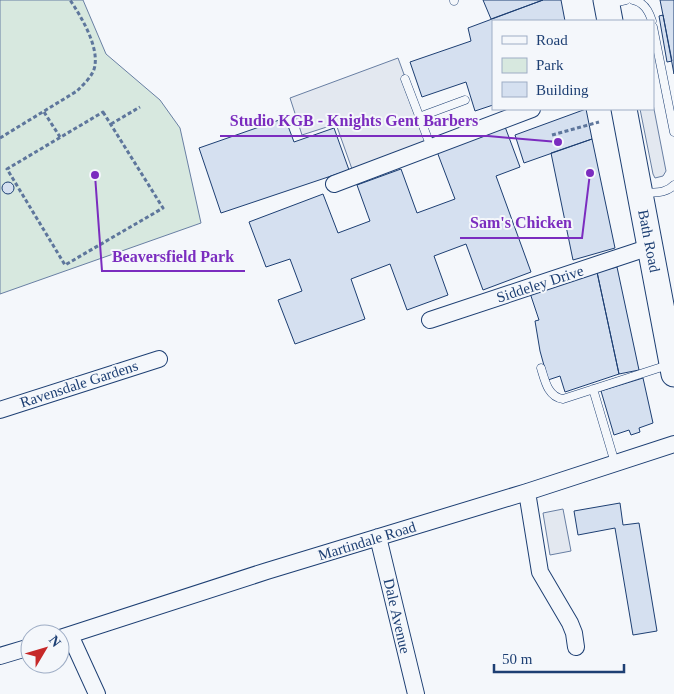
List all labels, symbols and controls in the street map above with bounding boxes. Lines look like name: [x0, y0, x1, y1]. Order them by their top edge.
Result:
legend: [492, 20, 654, 110]
text: Road: [536, 32, 568, 48]
text: Park: [536, 57, 564, 73]
text: Building: [536, 82, 589, 98]
callout: Studio KGB - Knights Gent Barbers: [220, 105, 488, 136]
text: Studio KGB - Knights Gent Barbers: [230, 112, 478, 130]
callout: Sam's Chicken: [460, 207, 582, 238]
street label: Bath Road: [635, 208, 663, 274]
text: Sam's Chicken: [470, 214, 572, 231]
callout: Beaversfield Park: [102, 240, 245, 271]
text: Beaversfield Park: [112, 248, 234, 265]
street label: Siddeley Drive: [495, 262, 586, 306]
street label: Ravensdale Gardens: [18, 357, 140, 411]
street label: Martindale Road: [316, 518, 418, 563]
street label: Dale Avenue: [381, 577, 414, 656]
north arrow: [20, 624, 70, 674]
text: N: [46, 633, 64, 650]
scale bar: [494, 642, 624, 674]
text: 50 m: [502, 651, 533, 667]

